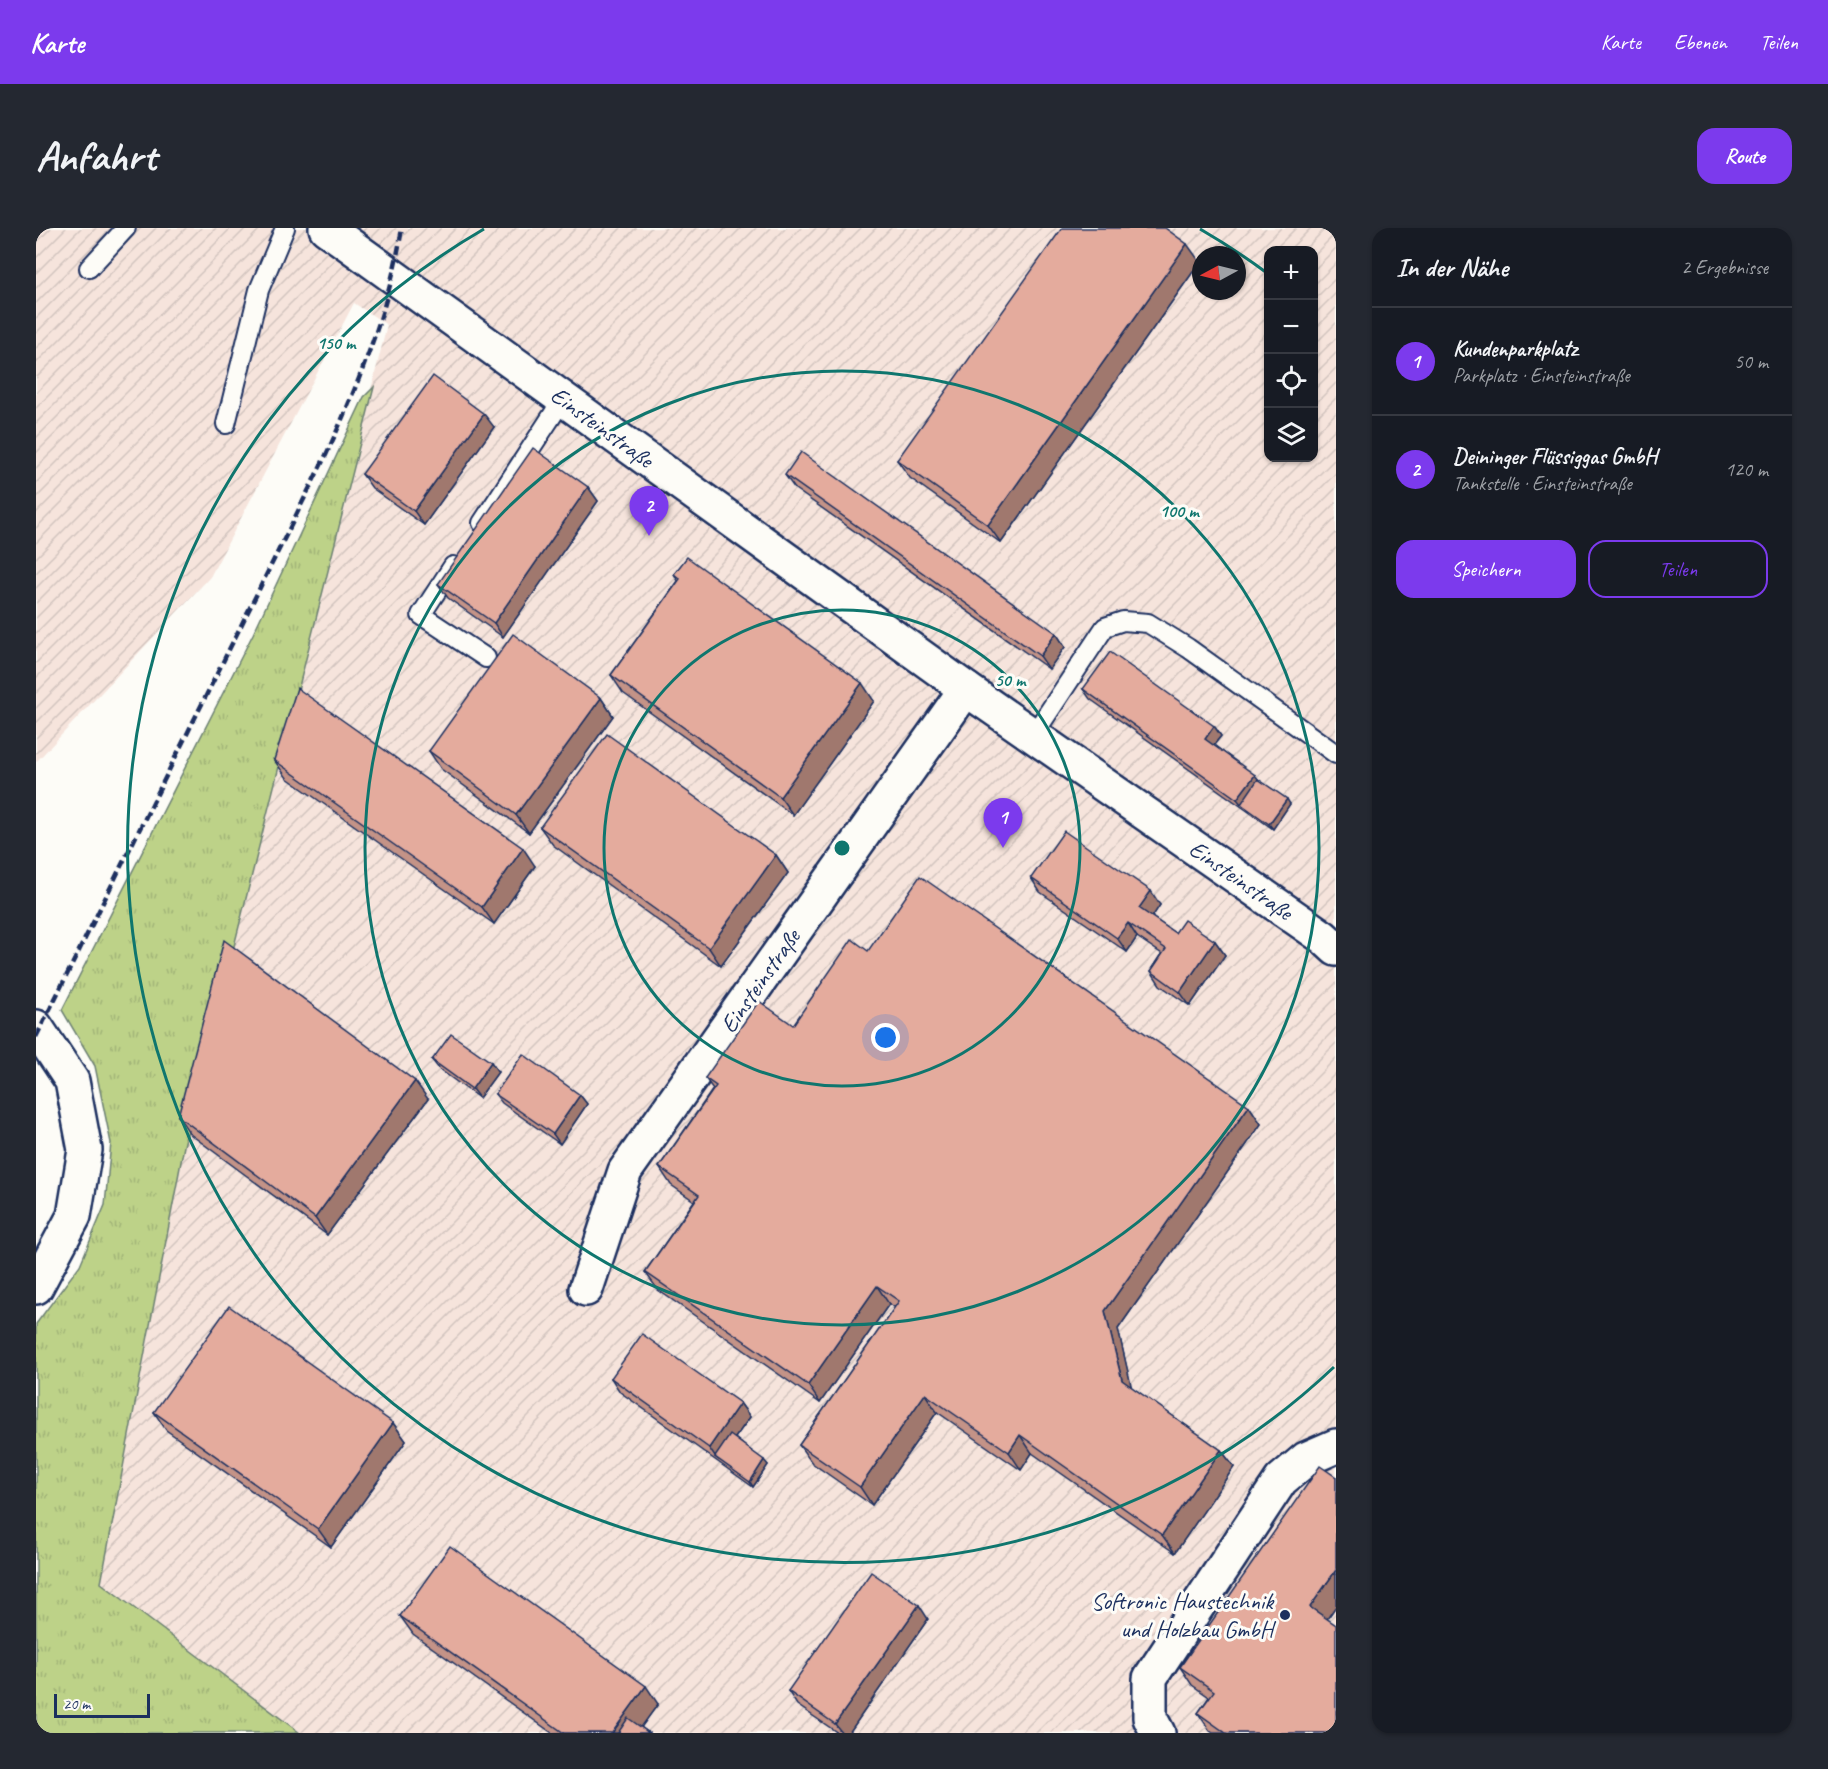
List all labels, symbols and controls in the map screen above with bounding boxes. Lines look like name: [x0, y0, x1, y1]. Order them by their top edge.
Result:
text: Karte: [30, 25, 84, 60]
text: Karte: [1601, 29, 1641, 55]
text: Ebenen: [1674, 29, 1727, 55]
text: Teilen: [1760, 29, 1798, 55]
button: Route: [1697, 128, 1792, 184]
text: Anfahrt: [36, 130, 156, 183]
north arrow: [1192, 246, 1246, 300]
map controls: [1264, 246, 1318, 462]
button: +: [1264, 246, 1318, 300]
text: In der Nähe: [1396, 251, 1508, 284]
text: 2 Ergebnisse: [1681, 255, 1768, 280]
button: −: [1264, 300, 1318, 354]
text: 150 m: [317, 332, 357, 354]
text: Kundenparkplatz: [1453, 335, 1577, 363]
text: 1: [1411, 349, 1420, 374]
text: 50 m: [1734, 349, 1768, 374]
button: locate: [1264, 354, 1318, 408]
text: Parkplatz · Einsteinstraße: [1453, 363, 1630, 388]
street label: Einsteinstraße: [545, 380, 661, 476]
button: layers: [1264, 408, 1318, 462]
text: Deininger Flüssiggas GmbH: [1453, 443, 1657, 471]
text: 2: [1411, 457, 1420, 482]
text: 120 m: [1725, 457, 1768, 482]
text: Tankstelle · Einsteinstraße: [1453, 471, 1632, 496]
pin: 2: [630, 486, 668, 536]
text: 100 m: [1160, 500, 1200, 522]
button: Speichern: [1396, 540, 1576, 598]
button: Teilen: [1588, 540, 1768, 598]
text: 50 m: [995, 669, 1027, 691]
pin: 1: [984, 798, 1022, 848]
street label: Einsteinstraße: [1183, 833, 1300, 928]
centre of rings: [832, 838, 852, 858]
street label: Einsteinstraße: [713, 922, 808, 1039]
your location: [871, 1023, 900, 1052]
place label: Softronic Haustechnik und Holzbau GmbH: [1091, 1586, 1276, 1644]
marker: Softronic Haustechnik und Holzbau GmbH: [1278, 1608, 1292, 1622]
scale bar: [54, 1691, 150, 1718]
text: 20 m: [63, 1694, 90, 1714]

